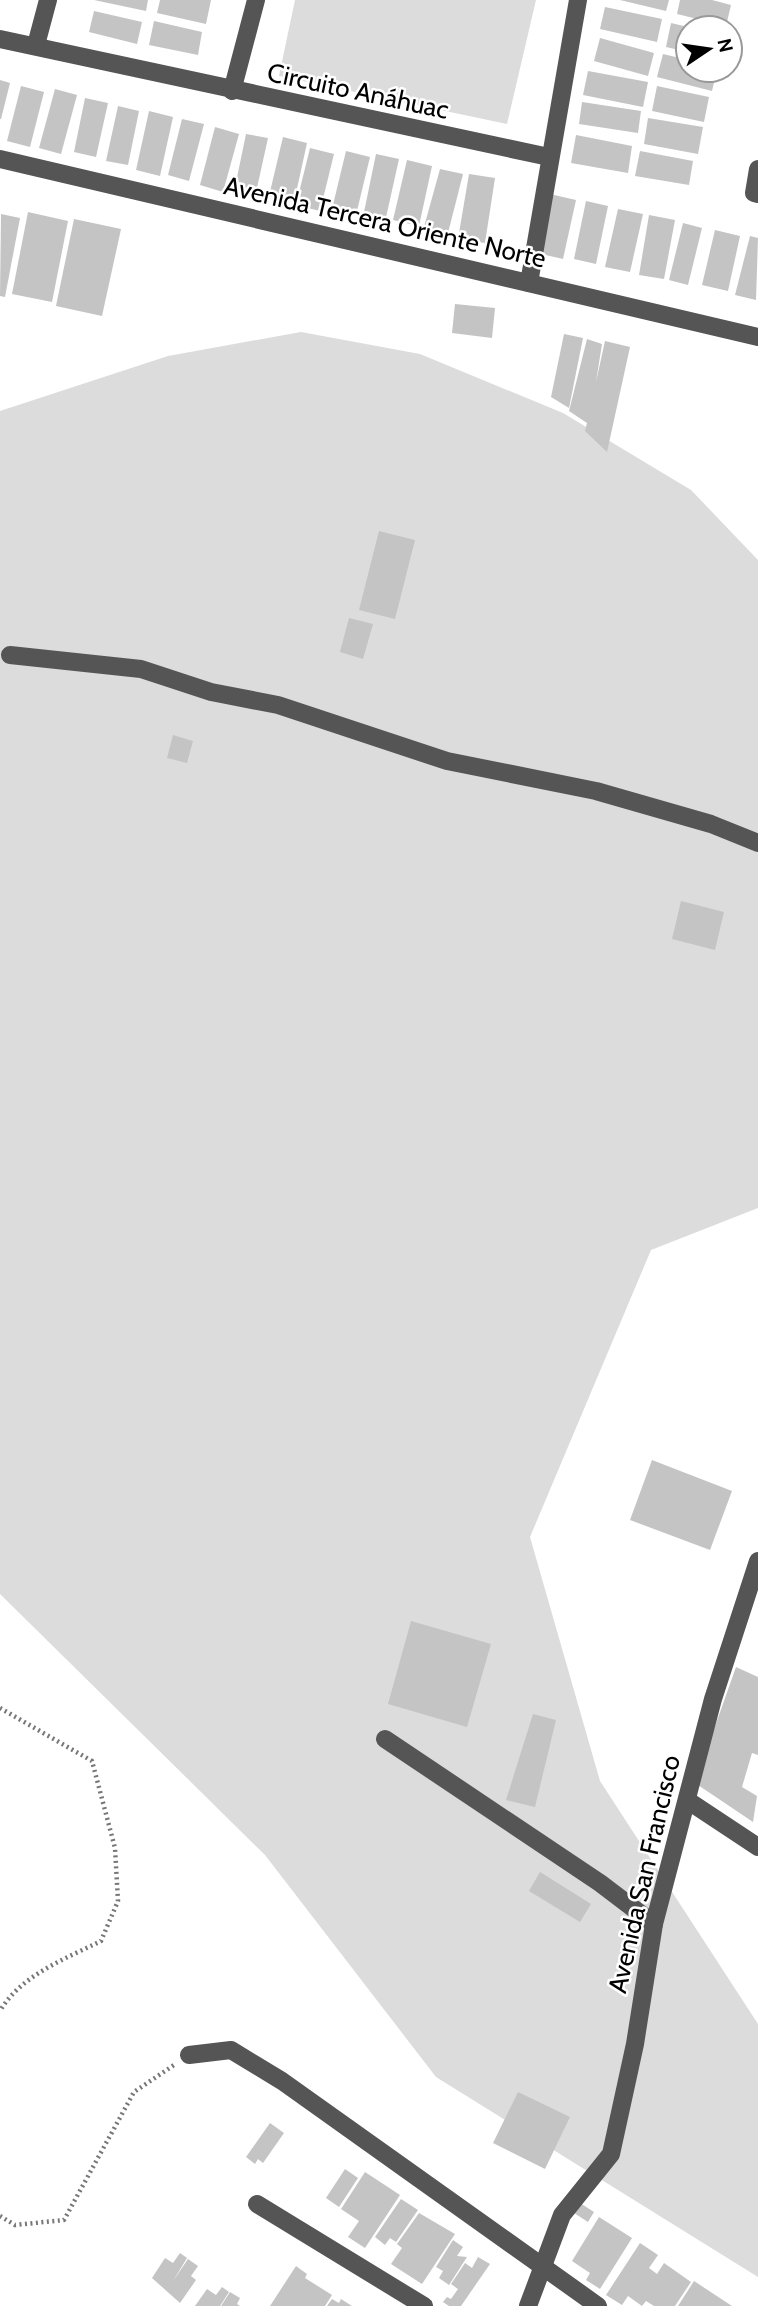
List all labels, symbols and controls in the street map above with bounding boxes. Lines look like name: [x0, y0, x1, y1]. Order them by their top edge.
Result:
north arrow: [674, 14, 744, 84]
text: N: [712, 36, 738, 54]
street label: Circuito Anáhuac: [264, 56, 452, 126]
street label: Avenida Tercera Oriente Norte: [221, 169, 549, 275]
street label: Avenida San Francisco: [601, 1752, 687, 1996]

